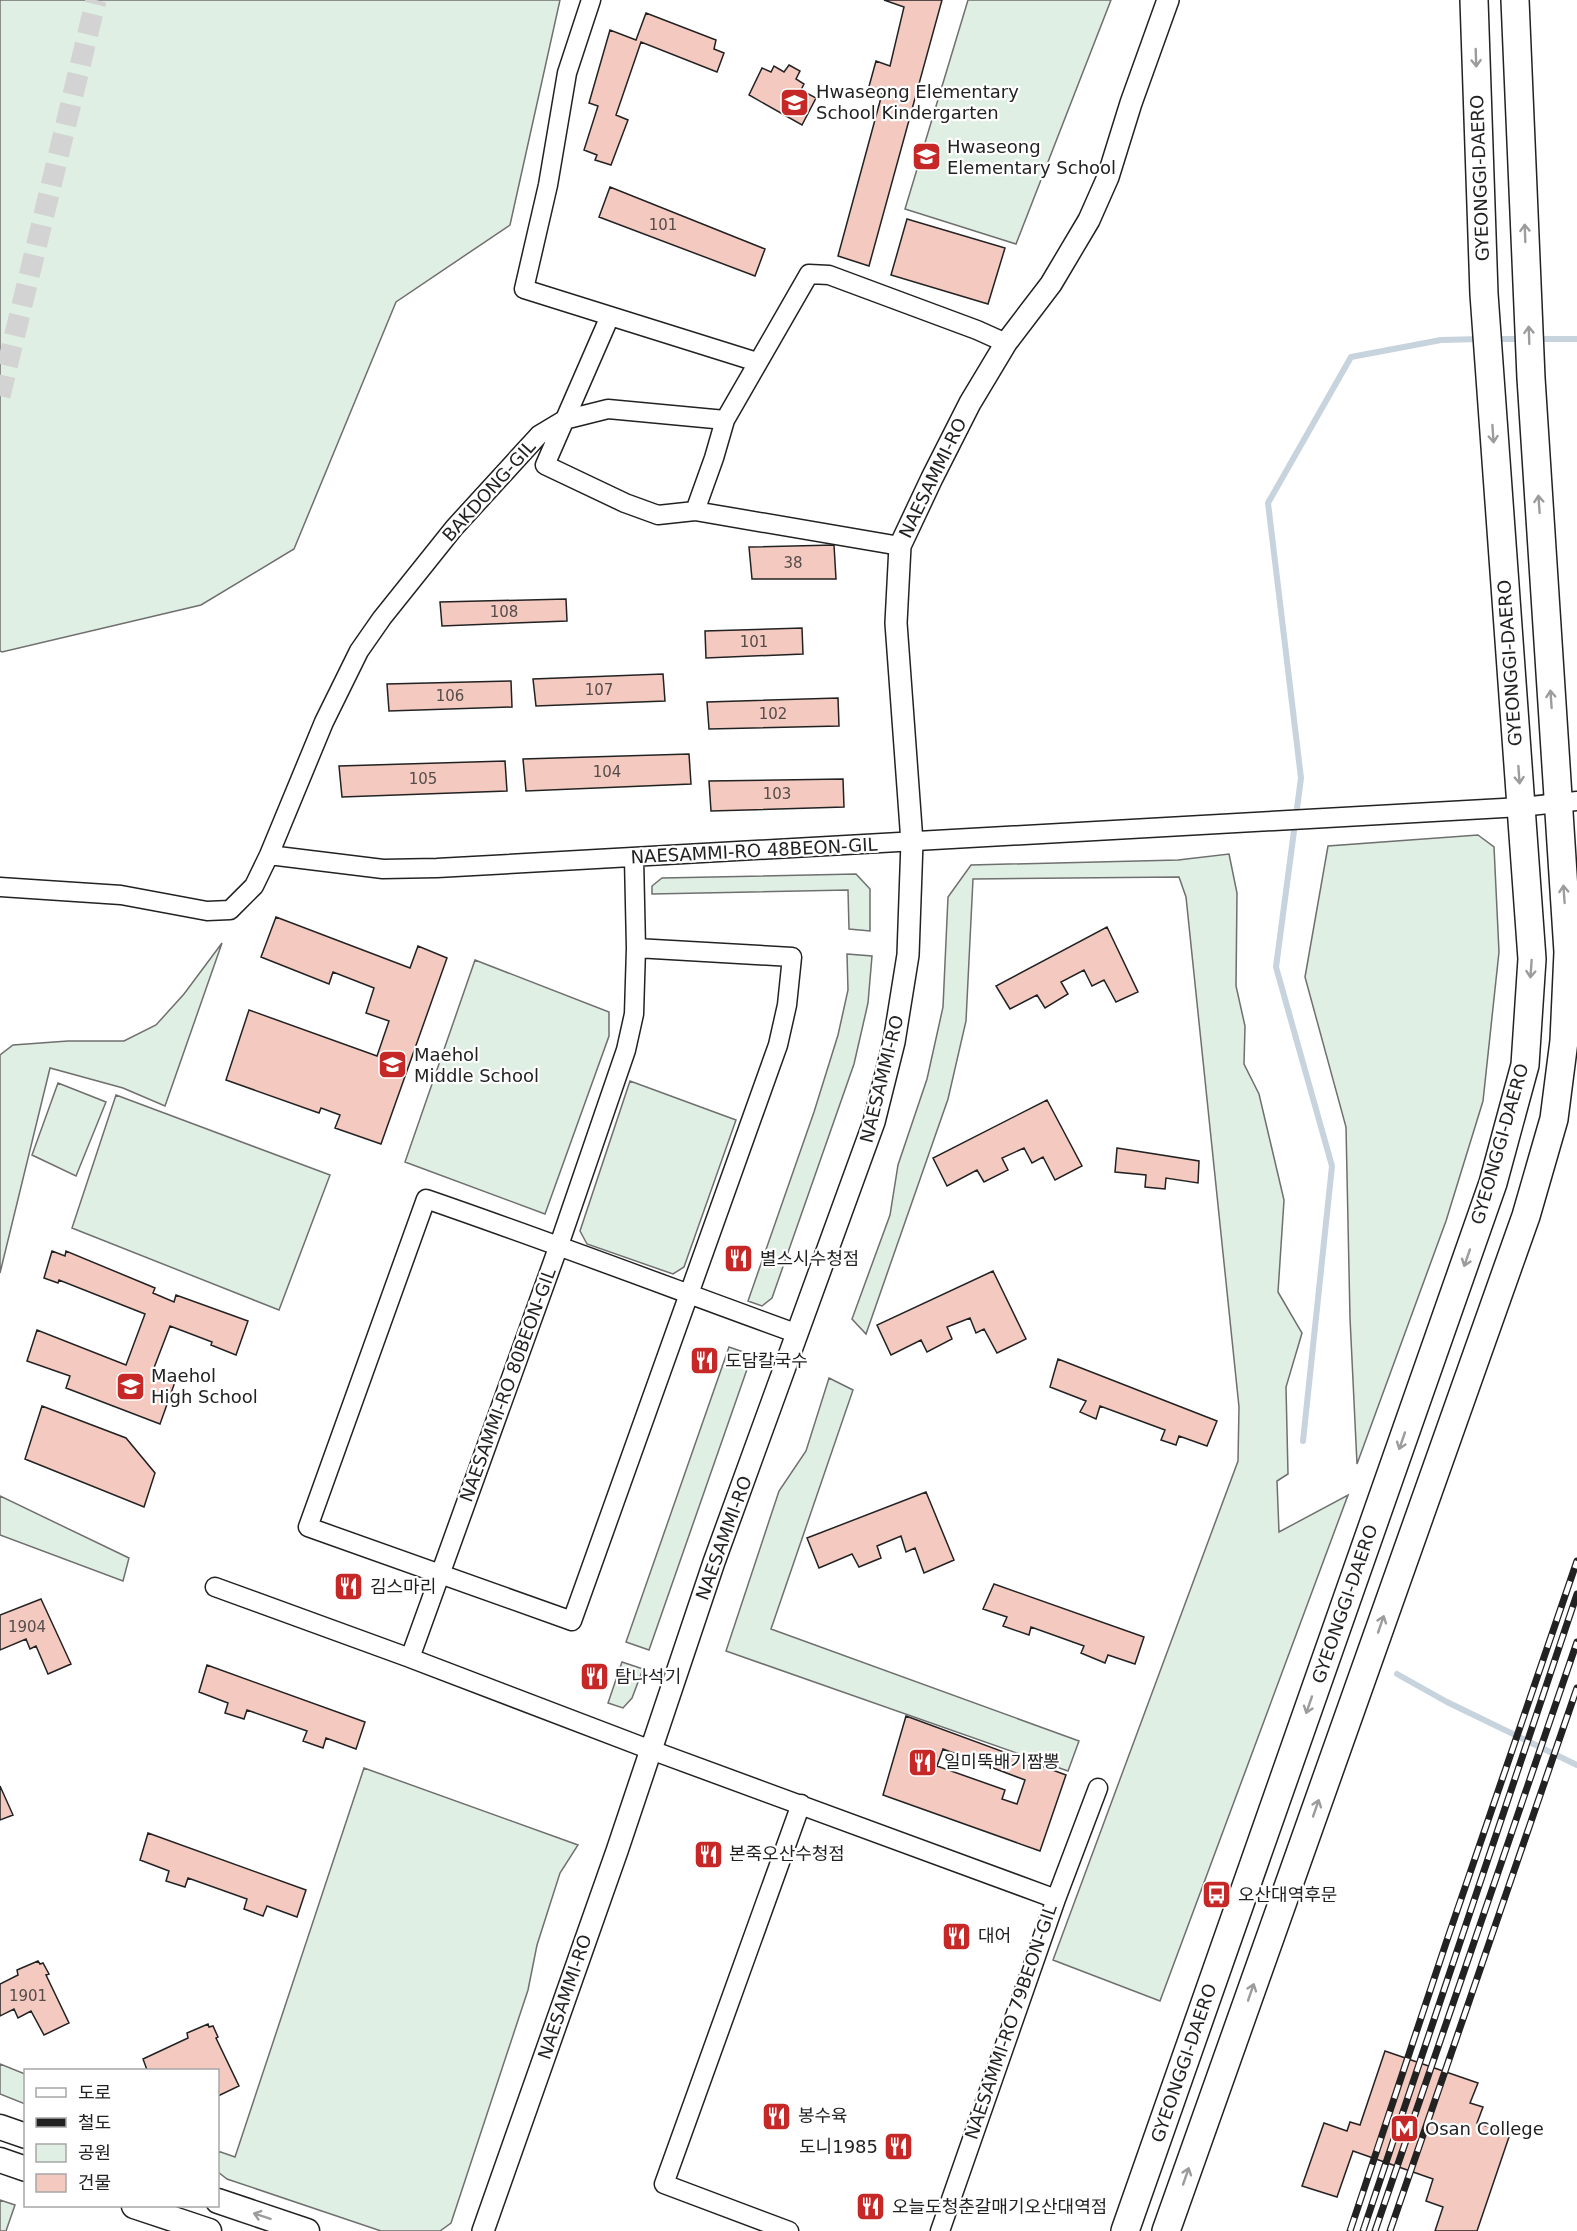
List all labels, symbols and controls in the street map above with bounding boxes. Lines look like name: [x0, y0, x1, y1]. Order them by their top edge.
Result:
one-way arrow: [1470, 48, 1481, 68]
place label: Hwaseong Elementary School Kindergarten: [816, 81, 1019, 123]
school or university icon: Hwaseong Elementary School Kindergarten: [779, 86, 811, 118]
street label: GYEONGGI-DAERO: [1466, 94, 1493, 262]
place label: Hwaseong Elementary School: [947, 136, 1116, 178]
school or university icon: Hwaseong Elementary School: [910, 141, 942, 173]
house number: 101: [649, 216, 677, 234]
one-way arrow: [1520, 224, 1531, 244]
one-way arrow: [1524, 326, 1535, 346]
street label: NAESAMMI-RO: [894, 414, 971, 541]
one-way arrow: [1488, 423, 1499, 443]
street label: BAKDONG-GIL: [438, 436, 539, 545]
one-way arrow: [1533, 495, 1544, 515]
house number: 38: [783, 554, 803, 572]
street label: GYEONGGI-DAERO: [1493, 579, 1526, 747]
house number: 108: [490, 603, 518, 621]
house number: 101: [740, 633, 768, 651]
house number: 107: [585, 681, 613, 699]
house number: 106: [436, 687, 464, 705]
one-way arrow: [1546, 690, 1557, 710]
house number: 102: [759, 705, 787, 723]
house number: 104: [593, 763, 621, 781]
one-way arrow: [1513, 765, 1524, 784]
house number: 105: [409, 770, 437, 788]
house number: 103: [763, 785, 791, 803]
street label: NAESAMMI-RO 48BEON-GIL: [630, 834, 878, 867]
one-way arrow: [1558, 884, 1569, 904]
one-way arrow: [1526, 959, 1537, 979]
street label: NAESAMMI-RO: [856, 1013, 908, 1145]
place label: Maehol Middle School: [414, 1044, 539, 1086]
school or university icon: Maehol Middle School: [377, 1049, 409, 1081]
street label: GYEONGGI-DAERO: [1466, 1061, 1533, 1227]
restaurant icon: 별스시수청점: [723, 1243, 755, 1275]
place label: 별스시수청점: [760, 1248, 859, 1269]
one-way arrow: [1460, 1248, 1471, 1266]
street label: NAESAMMI-RO 80BEON-GIL: [455, 1265, 560, 1505]
restaurant icon: 도담칼국수: [688, 1345, 720, 1377]
place label: 도담칼국수: [725, 1350, 808, 1371]
place label: Maehol High School: [151, 1365, 258, 1407]
school or university icon: Maehol High School: [114, 1370, 146, 1402]
one-way arrow: [1396, 1432, 1407, 1451]
street label: NAESAMMI-RO: [691, 1473, 756, 1603]
street label: GYEONGGI-DAERO: [1307, 1522, 1382, 1686]
restaurant icon: 김스마리: [333, 1571, 365, 1603]
place label: 김스마리: [370, 1576, 436, 1597]
one-way arrow: [1377, 1615, 1388, 1634]
house number: 1904: [8, 1618, 46, 1636]
restaurant icon: 탐나석기: [578, 1661, 610, 1693]
place label: 탐나석기: [615, 1666, 681, 1687]
one-way arrow: [1303, 1695, 1314, 1714]
restaurant icon: 일미뚝배기짬뽕: [907, 1746, 939, 1778]
place label: 일미뚝배기짬뽕: [944, 1751, 1060, 1772]
one-way arrow: [1312, 1799, 1323, 1818]
restaurant icon: 본죽오산수청점: [692, 1838, 724, 1870]
place label: 본죽오산수청점: [729, 1843, 845, 1864]
bus stop icon: 오산대역후문: [1201, 1879, 1233, 1911]
place label: 오산대역후문: [1238, 1884, 1337, 1905]
street label: NAESAMMI-RO 79BEON-GIL: [960, 1902, 1061, 2142]
restaurant icon: 대어: [941, 1920, 973, 1952]
place label: 대어: [978, 1925, 1011, 1946]
street label: NAESAMMI-RO: [533, 1932, 596, 2062]
street label: GYEONGGI-DAERO: [1146, 1981, 1221, 2145]
one-way arrow: [1246, 1983, 1257, 2002]
house number: 1901: [9, 1987, 47, 2005]
legend: [24, 2069, 219, 2207]
text: 도로: [78, 2082, 111, 2103]
restaurant icon: 봉수육: [761, 2100, 793, 2132]
place label: 봉수육: [798, 2105, 848, 2126]
text: 철도: [78, 2112, 111, 2133]
metro station icon: Osan College: [1388, 2113, 1420, 2145]
place label: Osan College: [1425, 2118, 1544, 2139]
restaurant icon: 도니1985: [883, 2131, 915, 2163]
place label: 도니1985: [799, 2136, 878, 2157]
text: 공원: [78, 2142, 111, 2163]
one-way arrow: [1181, 2167, 1192, 2186]
text: 건물: [78, 2172, 111, 2193]
restaurant icon: 오늘도청춘갈매기오산대역점: [855, 2191, 887, 2223]
place label: 오늘도청춘갈매기오산대역점: [892, 2196, 1107, 2217]
one-way arrow: [253, 2210, 272, 2221]

